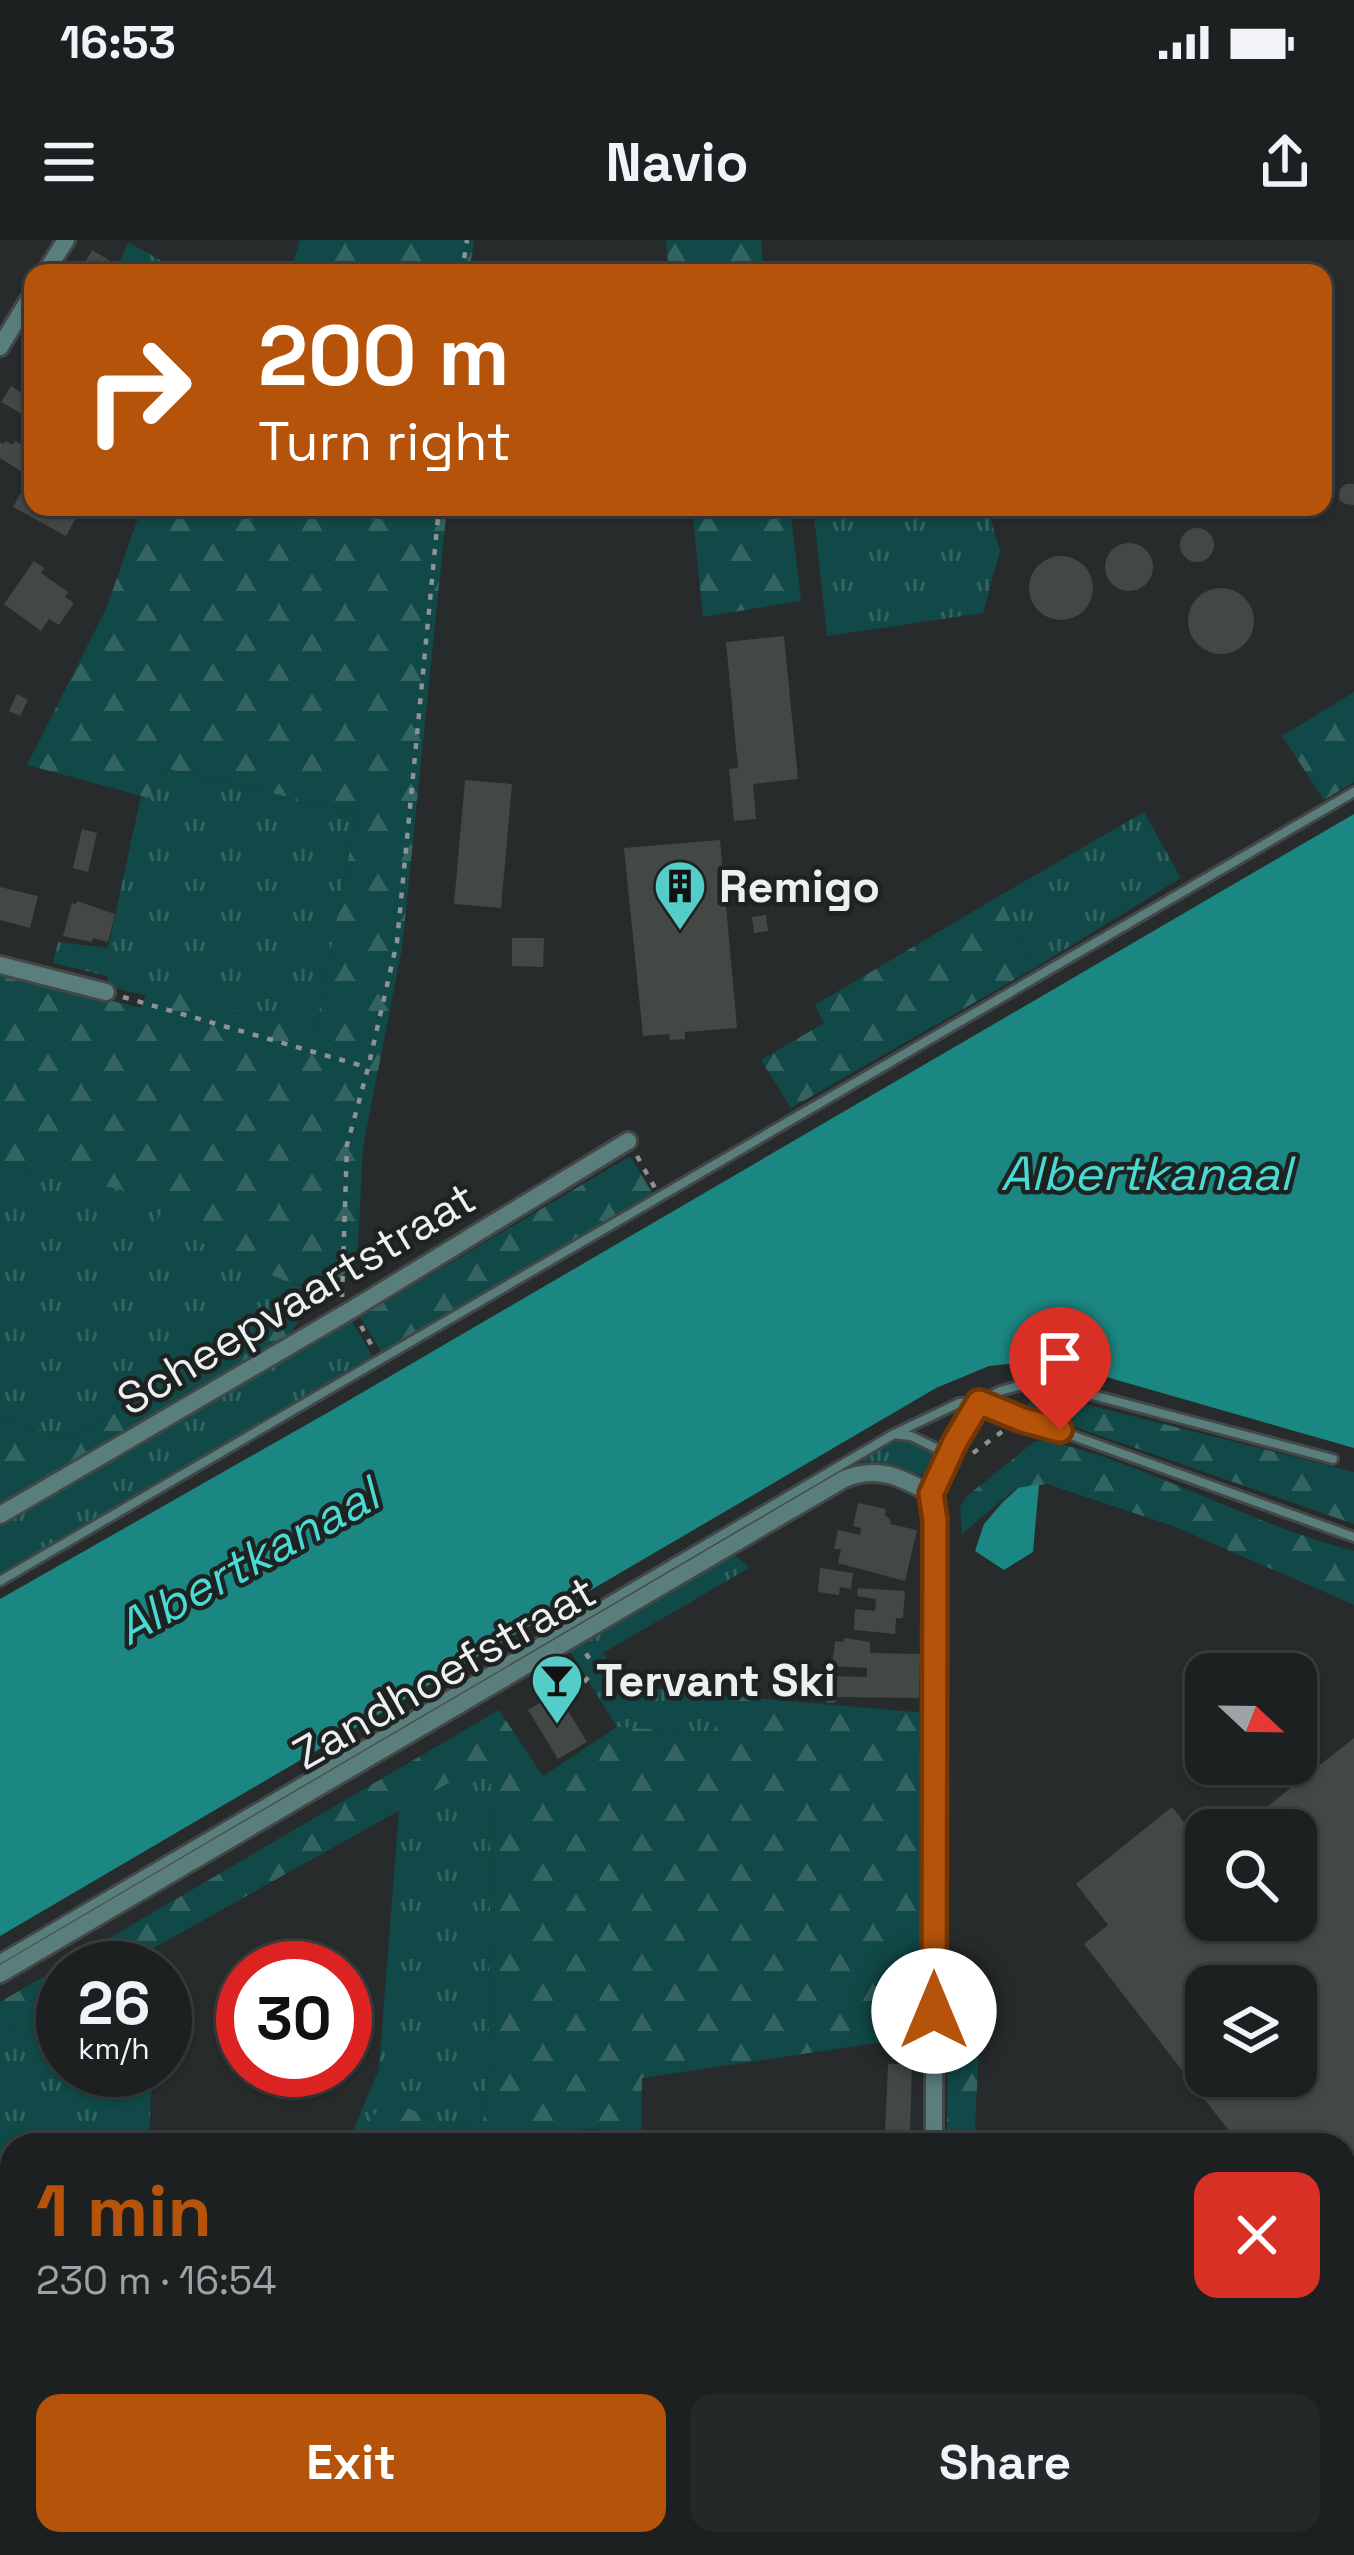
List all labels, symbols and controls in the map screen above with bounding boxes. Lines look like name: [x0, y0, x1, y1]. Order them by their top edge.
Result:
text: 16:53: [60, 14, 176, 71]
text: Navio: [606, 128, 748, 197]
icon: menu: [36, 129, 102, 195]
icon: share: [1252, 129, 1318, 195]
text: 200 m: [258, 302, 510, 410]
icon: right: [60, 312, 216, 468]
text: Turn right: [258, 407, 511, 476]
building icon: Remigo: [652, 858, 708, 932]
place label: Remigo: [719, 858, 880, 915]
water label: Albertkanaal: [1001, 1143, 1297, 1204]
street label: Scheepvaartstraat: [107, 1169, 486, 1428]
pin: [1009, 1307, 1111, 1430]
icon: arrive: [1027, 1325, 1093, 1391]
water label: Albertkanaal: [105, 1462, 394, 1659]
street label: Zandhoefstraat: [283, 1563, 606, 1782]
bar icon: Tervant Ski: [529, 1652, 585, 1726]
place label: Tervant Ski: [596, 1652, 836, 1709]
north arrow: [1185, 1653, 1317, 1785]
map controls: [1185, 1653, 1317, 2097]
button: search: [1185, 1809, 1317, 1941]
speed limit sign: 30: [216, 1941, 372, 2097]
position arrow: [871, 1948, 997, 2074]
text: 26: [78, 1965, 150, 2042]
button: layers: [1185, 1965, 1317, 2097]
text: km/h: [78, 2029, 150, 2068]
text: 1 min: [36, 2165, 212, 2257]
button: close: [1194, 2172, 1320, 2298]
text: 230 m · 16:54: [36, 2256, 277, 2305]
button: Exit: [36, 2394, 666, 2532]
button: Share: [690, 2394, 1320, 2532]

